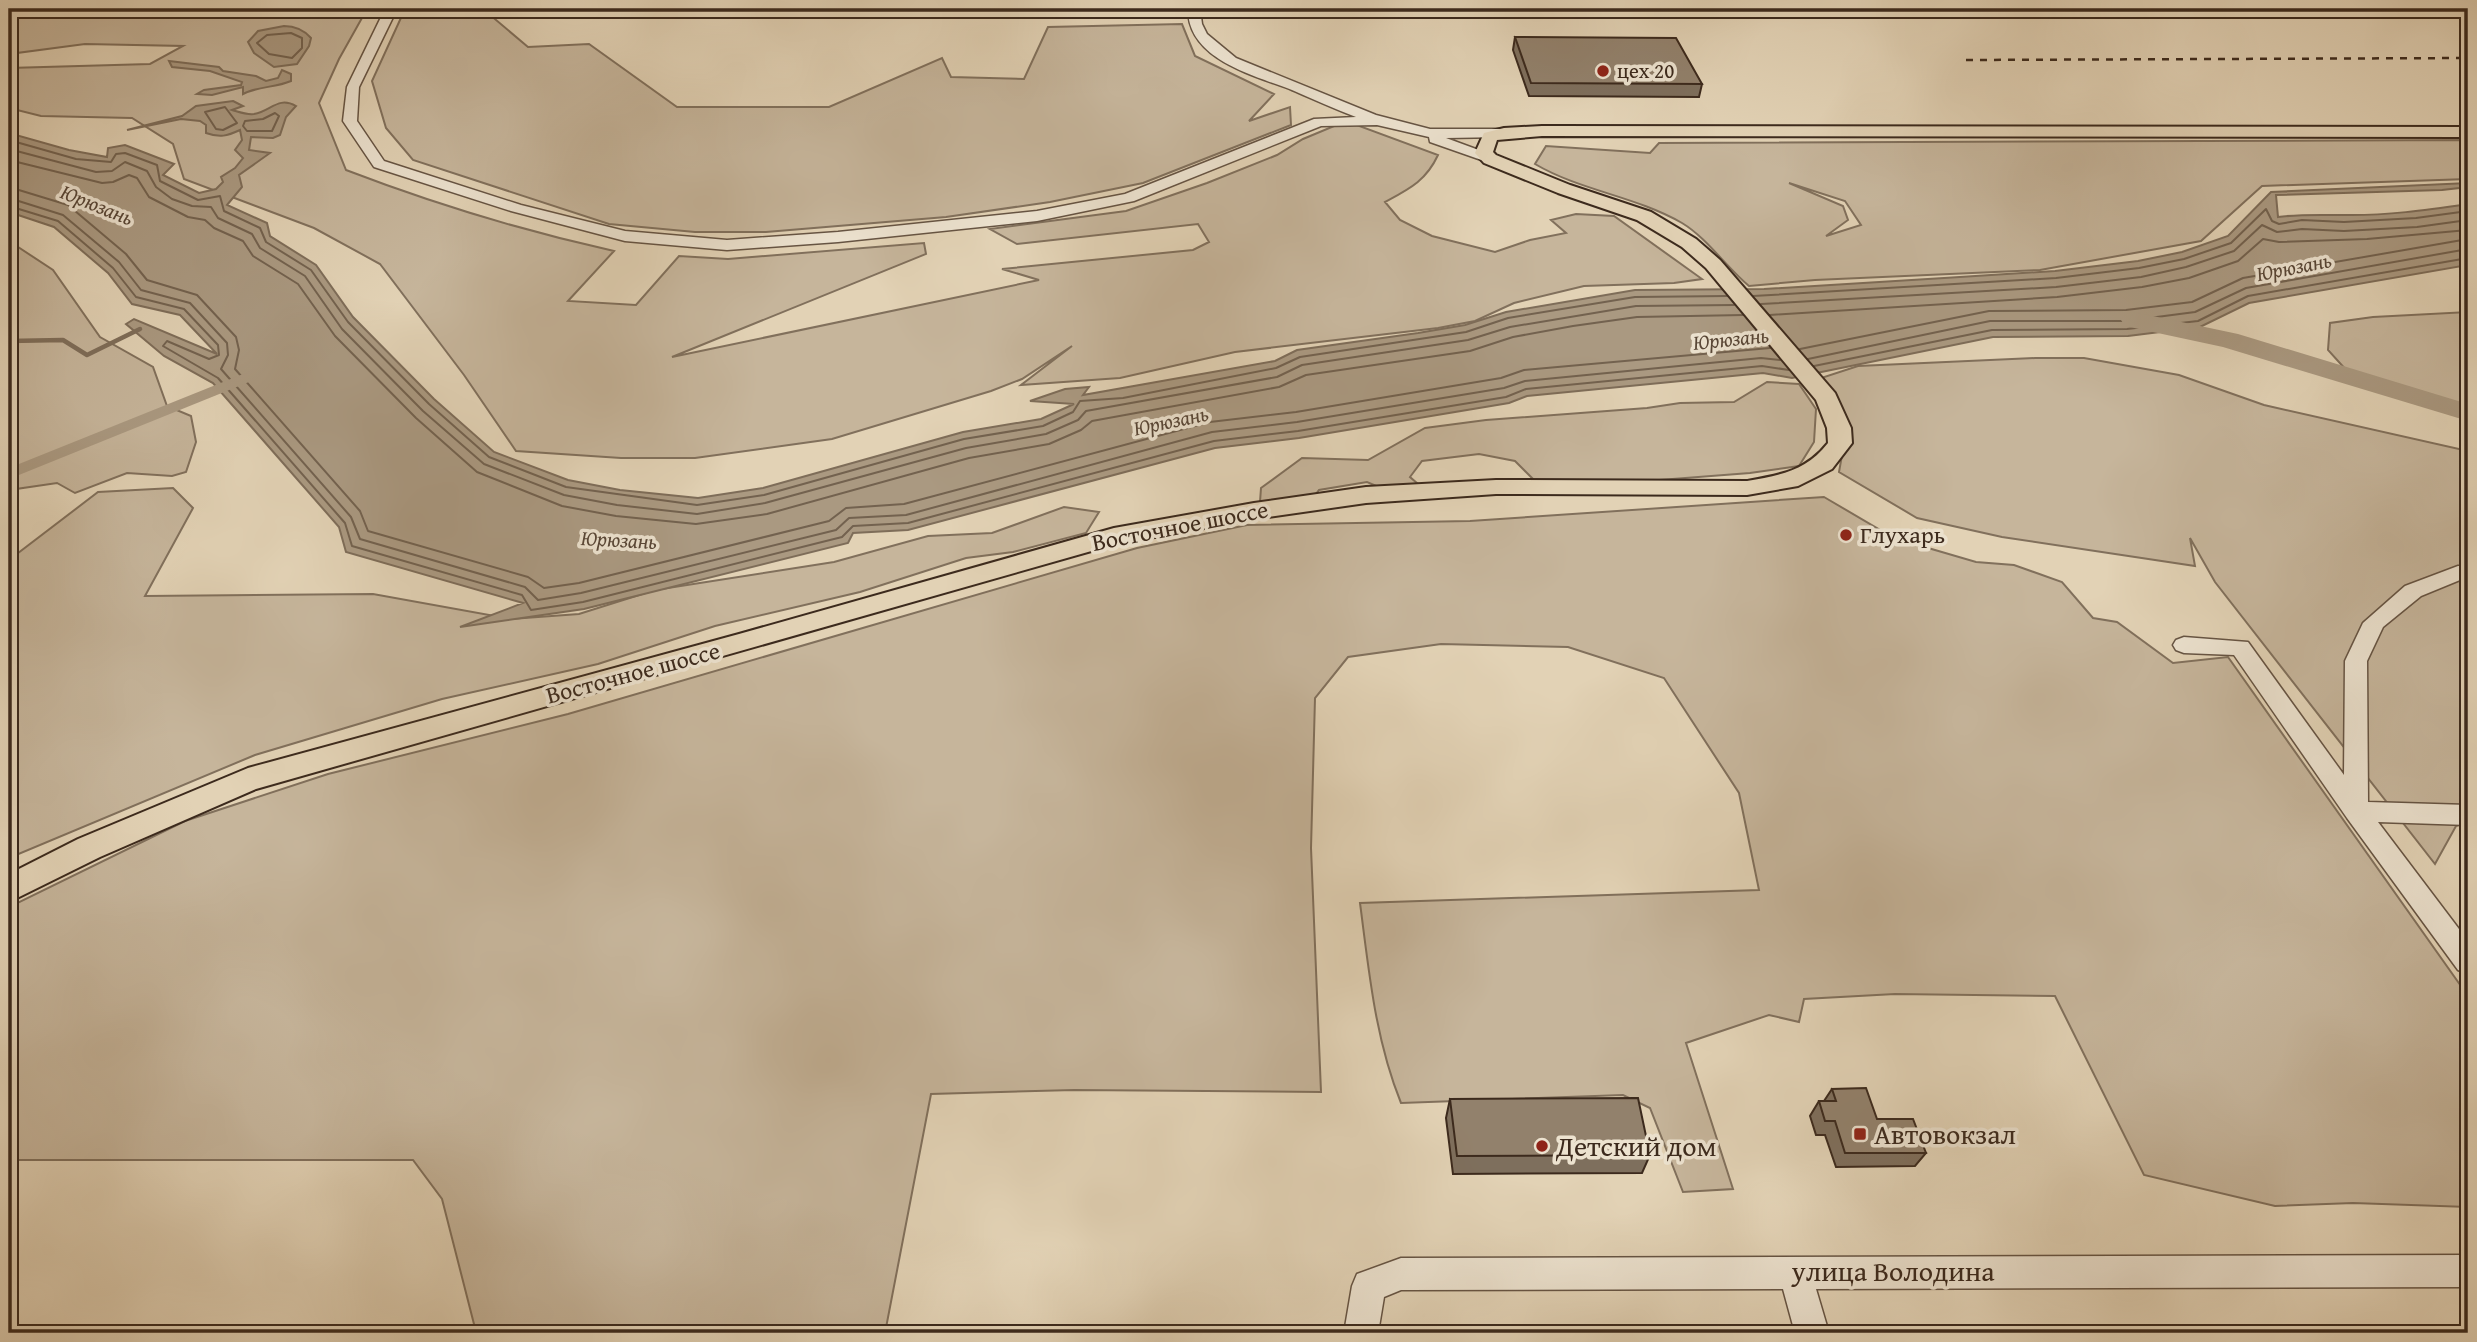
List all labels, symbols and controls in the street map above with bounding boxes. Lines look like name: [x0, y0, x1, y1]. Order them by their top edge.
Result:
place label: цех 20: [1617, 55, 1674, 86]
marker: цех 20: [1595, 63, 1611, 79]
water label: Юрюзань: [56, 176, 138, 233]
water label: Юрюзань: [2254, 244, 2334, 289]
water label: Юрюзань: [1691, 319, 1770, 358]
water label: Юрюзань: [1130, 397, 1211, 444]
street label: Восточное шоссе: [1089, 491, 1271, 560]
place label: Глухарь: [1860, 517, 1945, 552]
water label: Юрюзань: [580, 522, 658, 557]
marker: Глухарь: [1838, 527, 1854, 543]
street label: Восточное шоссе: [542, 632, 724, 713]
place label: Автовокзал: [1874, 1113, 2016, 1154]
place label: Детский дом: [1555, 1125, 1717, 1166]
marker: Автовокзал: [1852, 1126, 1868, 1142]
marker: Детский дом: [1534, 1138, 1550, 1154]
street label: улица Володина: [1790, 1250, 1995, 1291]

